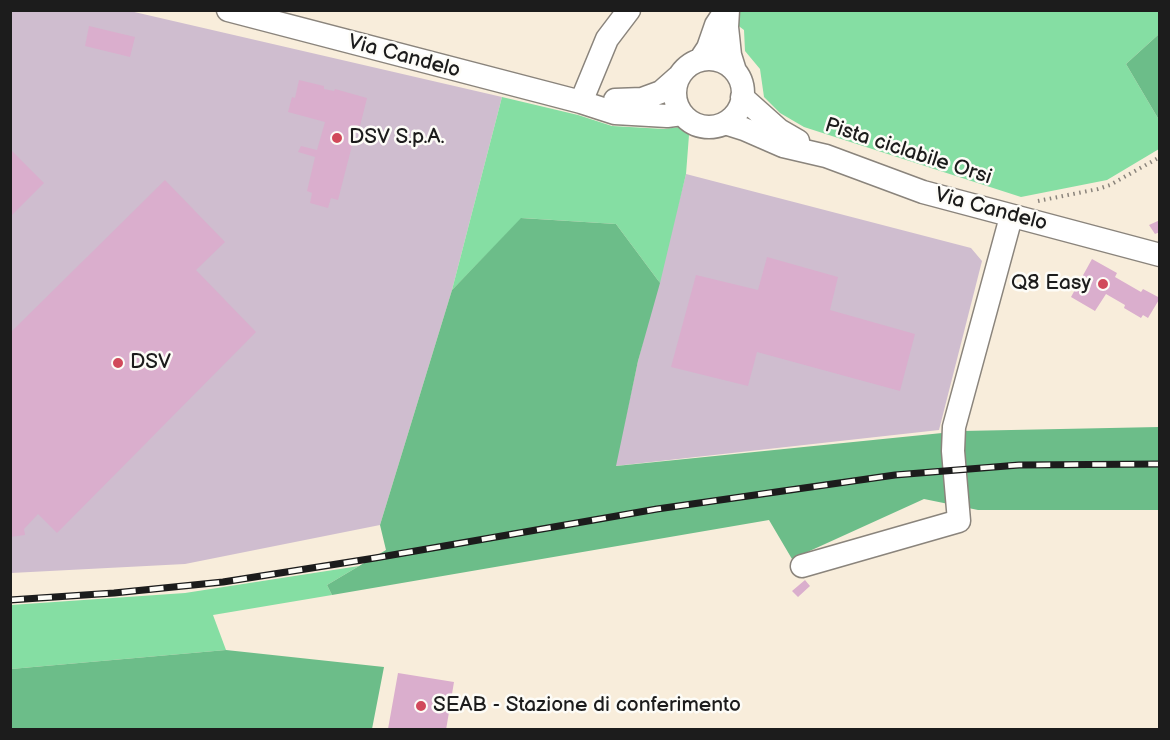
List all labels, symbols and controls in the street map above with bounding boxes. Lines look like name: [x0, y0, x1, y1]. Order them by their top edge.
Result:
street label: Via Candelo: [345, 30, 463, 84]
street label: Pista ciclabile Orsi: [821, 113, 995, 191]
place label: DSV S.p.A.: [349, 125, 444, 151]
marker: DSV S.p.A.: [330, 131, 344, 145]
street label: Via Candelo: [932, 183, 1050, 237]
place label: Q8 Easy: [1011, 271, 1091, 297]
marker: Q8 Easy: [1096, 277, 1110, 291]
place label: DSV: [130, 350, 171, 376]
marker: DSV: [111, 356, 125, 370]
place label: SEAB - Stazione di conferimento: [433, 693, 741, 719]
marker: SEAB - Stazione di conferimento: [414, 699, 428, 713]

